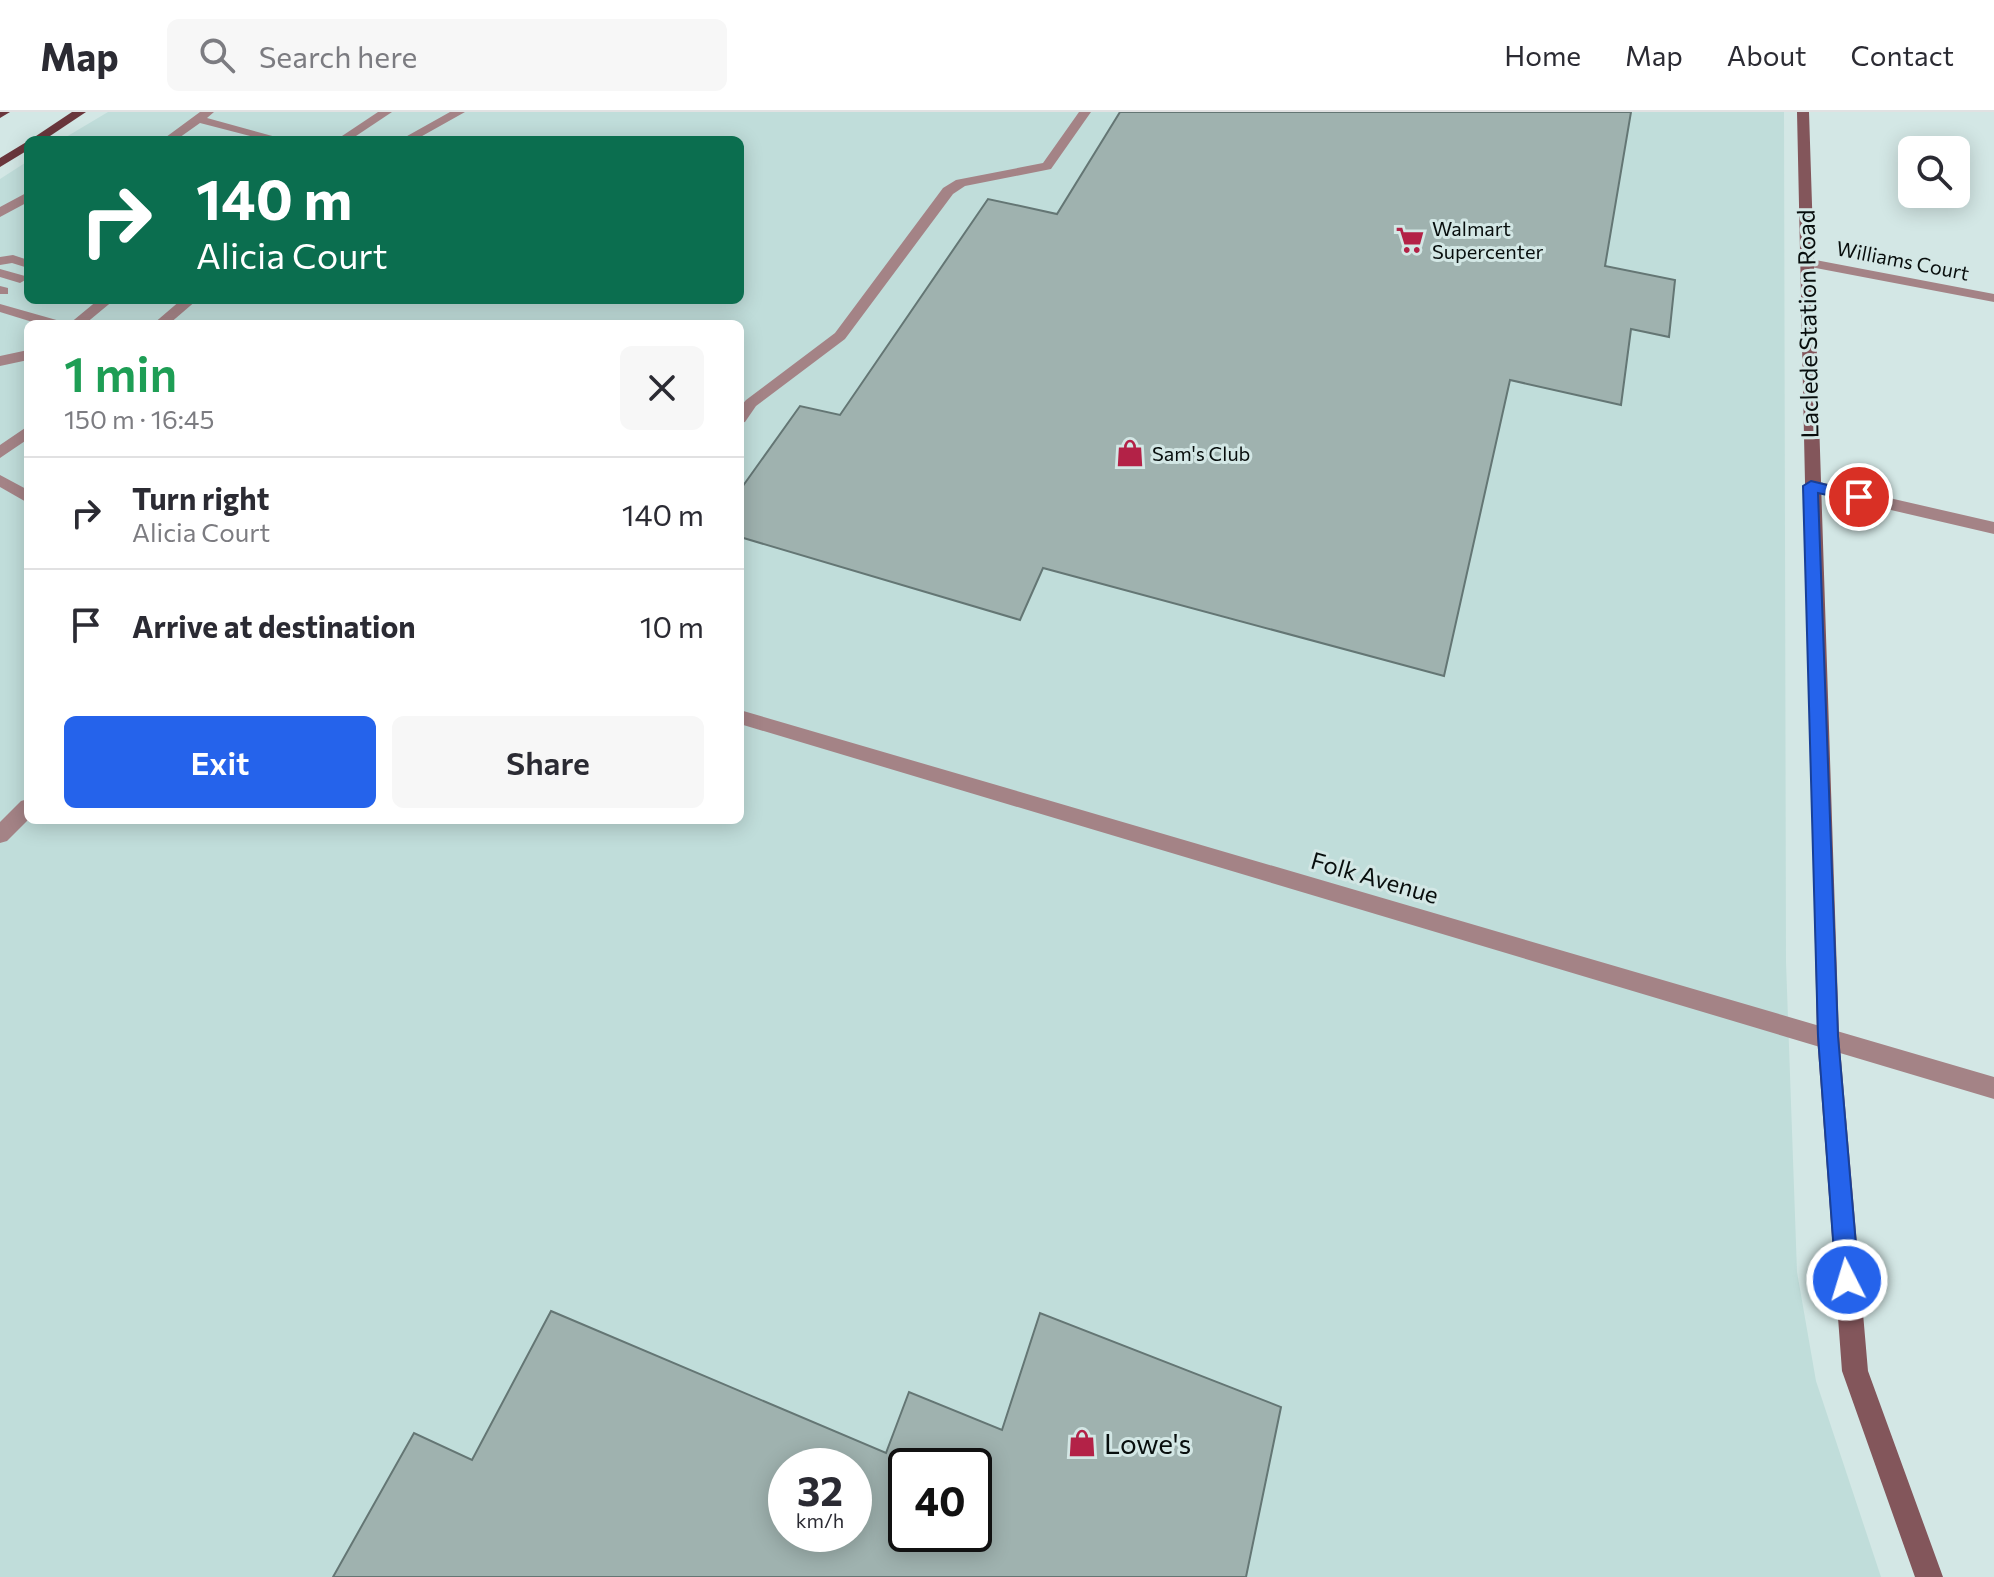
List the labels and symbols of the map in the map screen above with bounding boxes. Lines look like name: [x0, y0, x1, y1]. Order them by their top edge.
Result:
street label: Laclede Station Road: [1791, 209, 1823, 439]
place label: Walmart Supercenter: [1432, 216, 1543, 263]
supermarket icon: Walmart Supercenter: [1395, 225, 1425, 255]
street label: Williams Court: [1835, 235, 1971, 285]
shop icon: Sam's Club: [1115, 438, 1145, 468]
place label: Sam's Club: [1152, 441, 1250, 465]
pin: [1825, 463, 1893, 531]
street label: Folk Avenue: [1308, 845, 1442, 909]
position arrow: [1805, 1238, 1889, 1322]
place label: Lowe's: [1104, 1426, 1191, 1460]
shop icon: Lowe's: [1067, 1428, 1097, 1458]
speed limit sign: 40: [888, 1448, 992, 1552]

